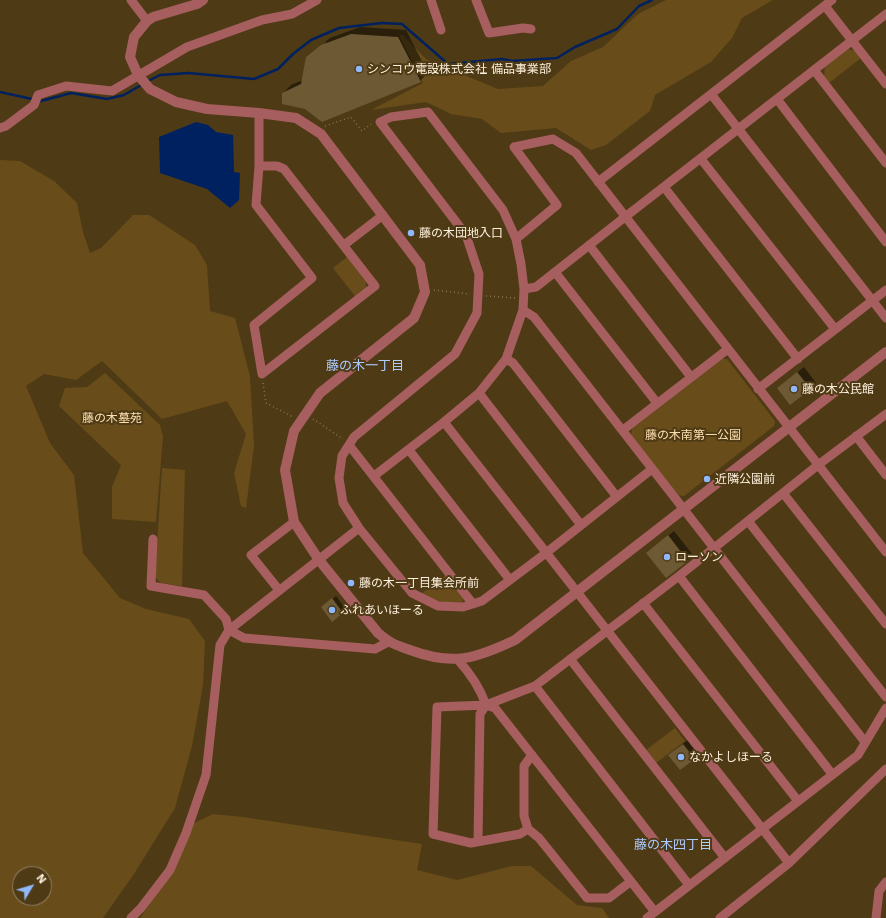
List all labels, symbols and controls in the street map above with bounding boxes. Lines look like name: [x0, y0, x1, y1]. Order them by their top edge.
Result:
place label: シンコウ電設株式会社 備品事業部: [367, 62, 551, 76]
marker: シンコウ電設株式会社 備品事業部: [354, 64, 364, 74]
place label: 藤の木団地入口: [419, 226, 503, 240]
marker: 藤の木団地入口: [406, 228, 416, 238]
district label: 藤の木一丁目: [326, 358, 404, 374]
place label: 藤の木公民館: [802, 382, 874, 396]
marker: 藤の木公民館: [789, 384, 799, 394]
park label: 藤の木墓苑: [82, 411, 142, 425]
park label: 藤の木南第一公園: [645, 428, 741, 442]
place label: 近隣公園前: [715, 472, 775, 486]
marker: 近隣公園前: [702, 474, 712, 484]
place label: ローソン: [675, 550, 723, 564]
marker: ローソン: [662, 552, 672, 562]
place label: 藤の木一丁目集会所前: [359, 576, 479, 590]
marker: 藤の木一丁目集会所前: [346, 578, 356, 588]
place label: ふれあいほーる: [340, 603, 424, 617]
marker: ふれあいほーる: [327, 605, 337, 615]
place label: なかよしほーる: [689, 750, 773, 764]
marker: なかよしほーる: [676, 752, 686, 762]
district label: 藤の木四丁目: [634, 837, 712, 853]
north arrow: [12, 866, 52, 906]
text: N: [33, 872, 49, 886]

